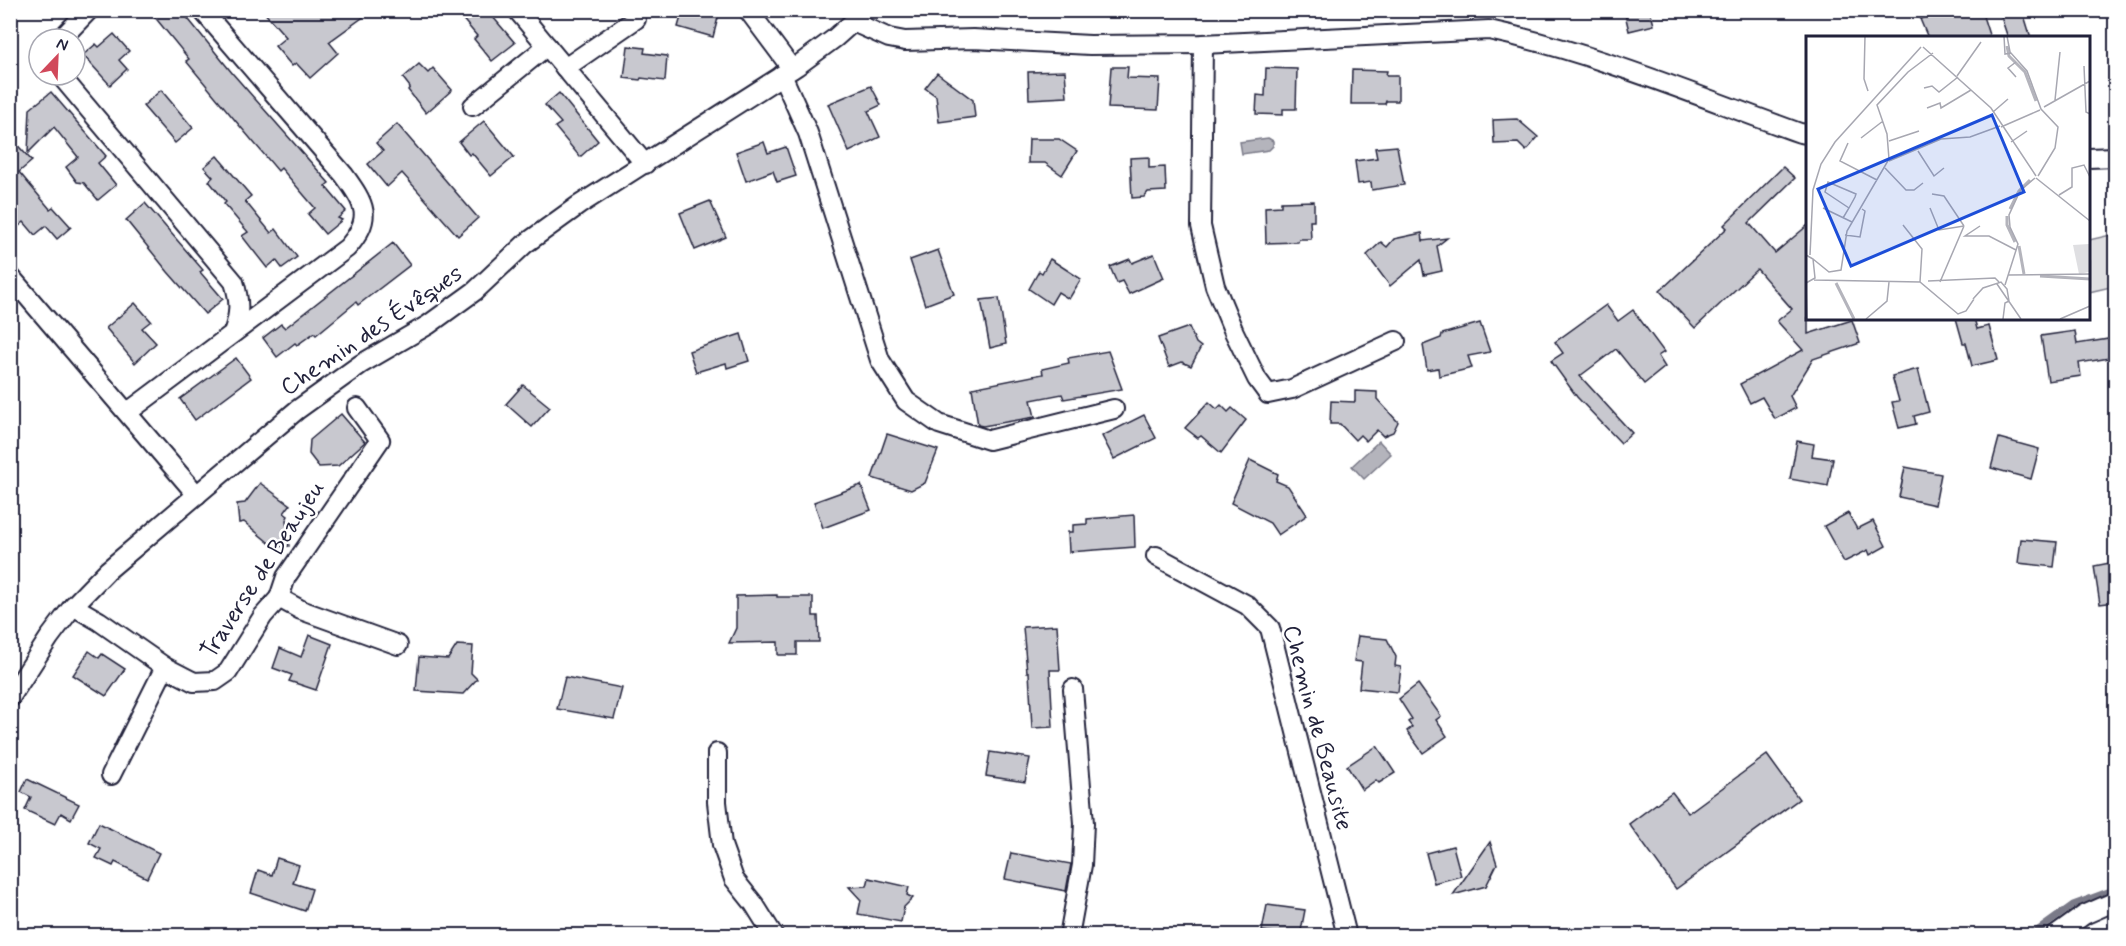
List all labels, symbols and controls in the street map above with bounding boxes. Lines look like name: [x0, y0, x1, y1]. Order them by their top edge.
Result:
north arrow: [27, 27, 87, 87]
text: N: [53, 33, 71, 56]
inset map: [1806, 36, 2090, 320]
street label: Chemin des Évêques: [274, 257, 469, 403]
street label: Traverse de Beaujeu: [194, 475, 332, 665]
street label: Chemin de Beausite: [1275, 622, 1359, 834]

